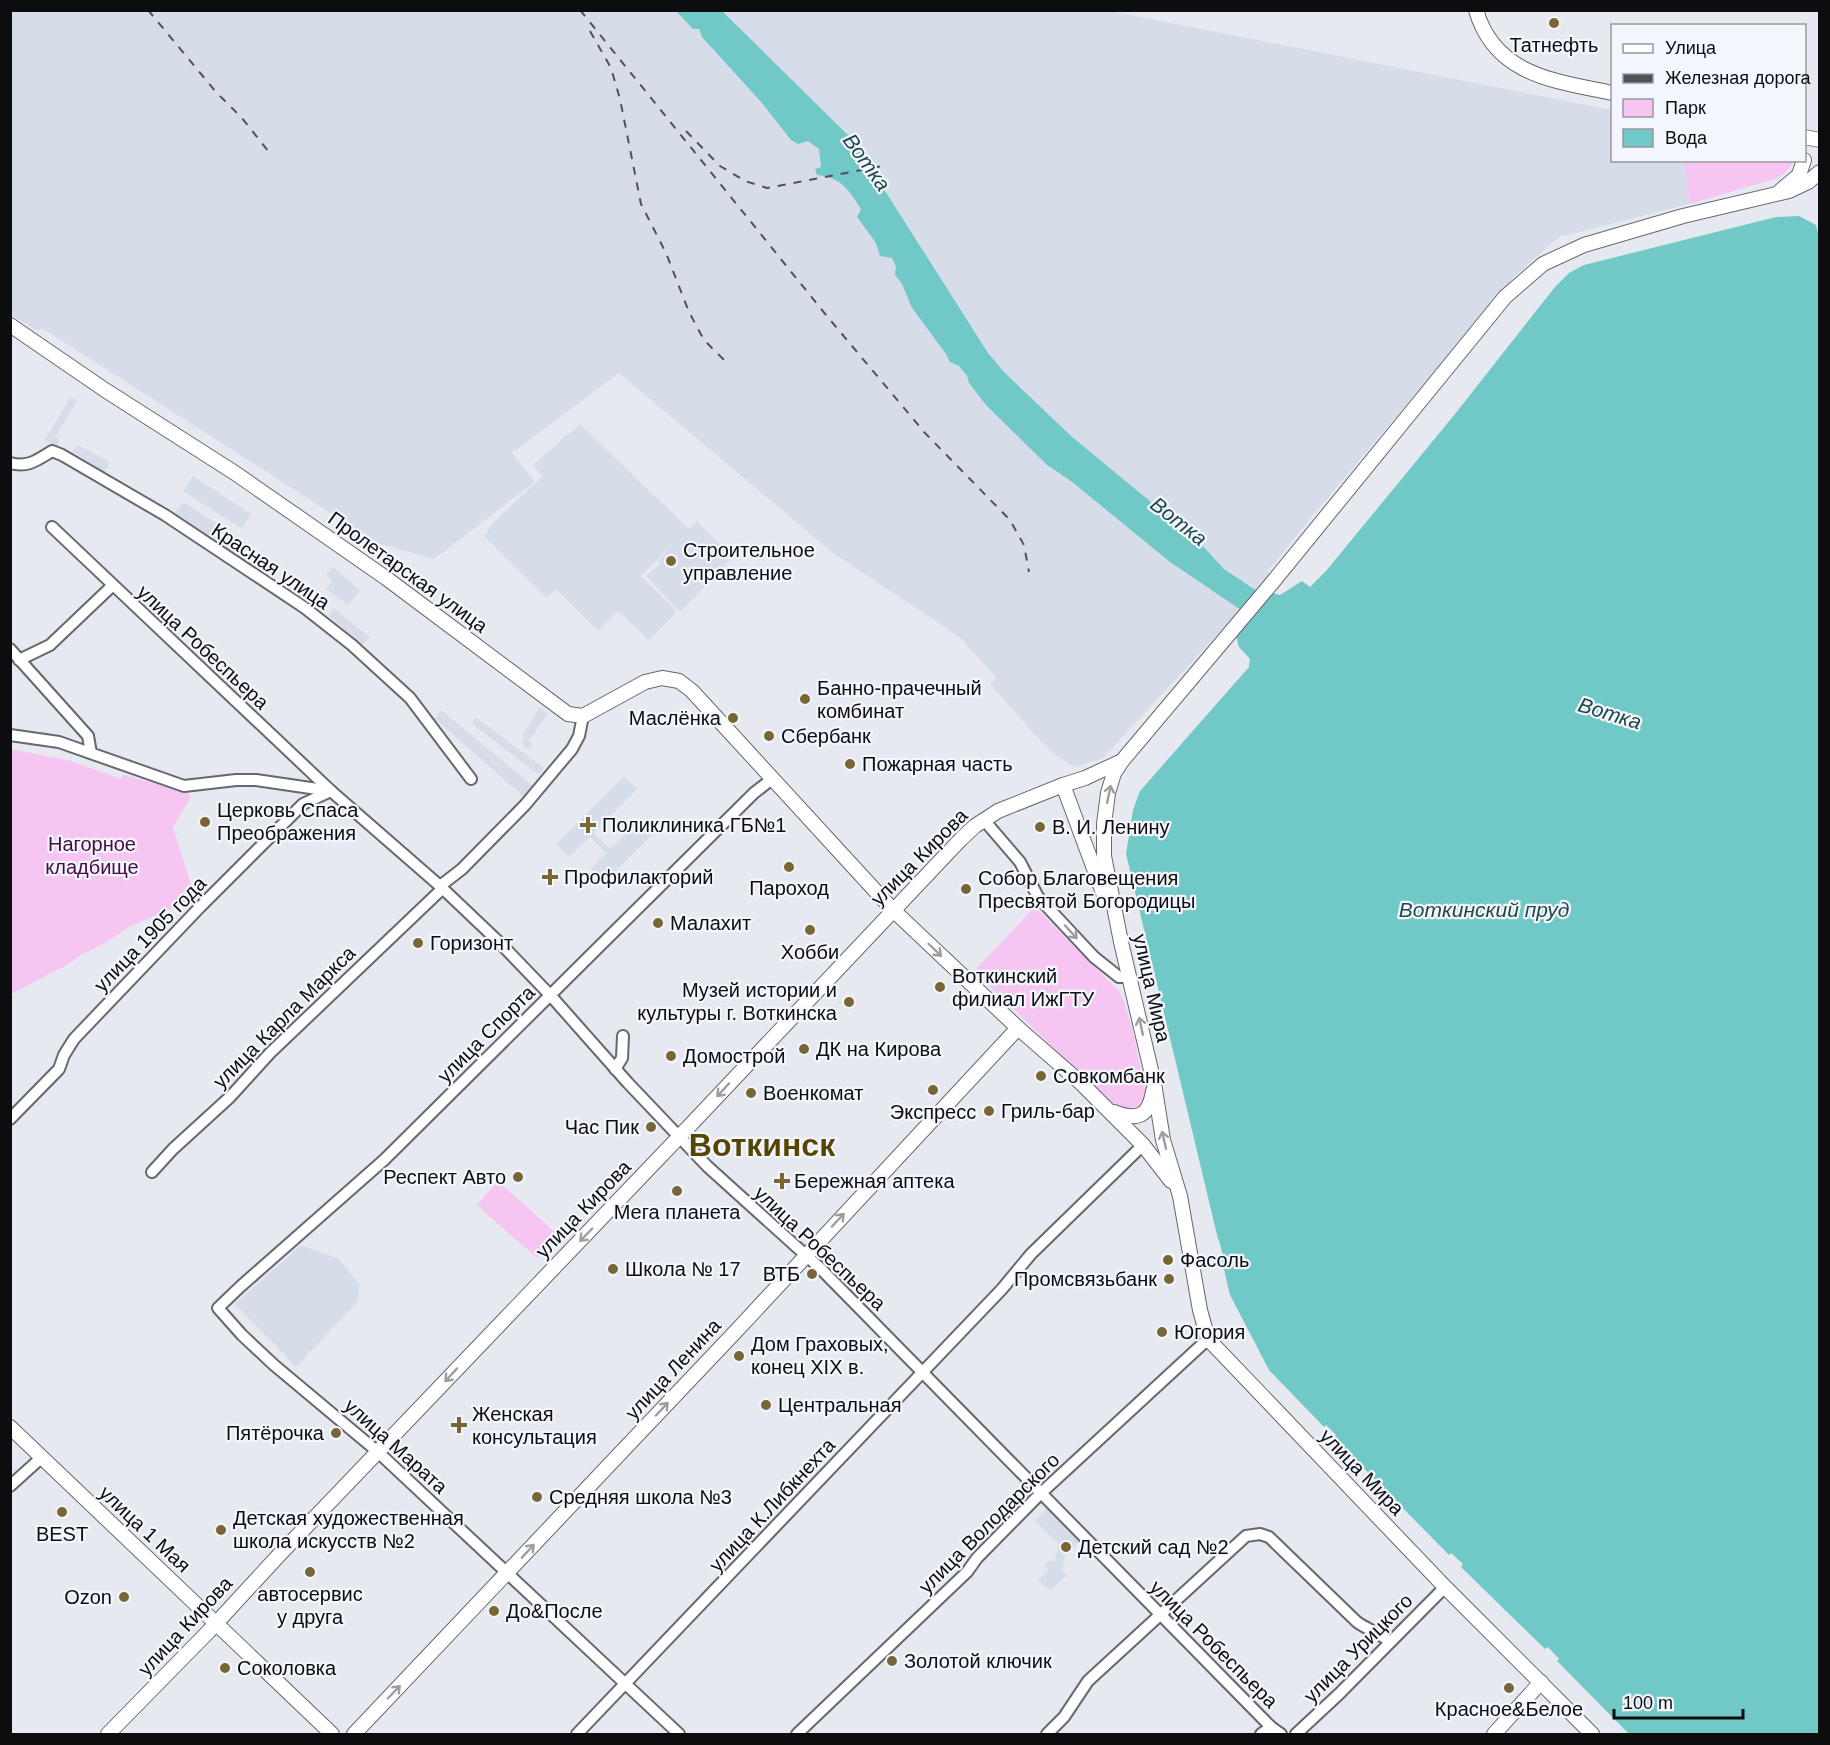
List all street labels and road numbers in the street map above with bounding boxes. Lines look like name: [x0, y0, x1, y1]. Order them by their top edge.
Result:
street label: Пролетарская улица: [324, 507, 493, 638]
street label: Красная улица: [208, 518, 335, 614]
street label: улица Робеспьера: [133, 581, 274, 714]
street label: улица Кирова: [866, 804, 972, 910]
street label: улица 1905 года: [90, 871, 211, 996]
street label: улица Мира: [1129, 932, 1175, 1045]
street label: улица Карла Маркса: [209, 941, 360, 1092]
street label: улица Спорта: [433, 980, 540, 1087]
street label: улица Кирова: [531, 1155, 636, 1262]
street label: улица Робеспьера: [750, 1182, 891, 1315]
street label: улица Ленина: [621, 1314, 726, 1424]
street label: улица Марата: [340, 1394, 452, 1498]
street label: улица Мира: [1316, 1425, 1409, 1520]
street label: улица К.Либкнехта: [705, 1433, 840, 1576]
street label: улица Володарского: [914, 1448, 1064, 1598]
street label: улица 1 Мая: [95, 1481, 195, 1577]
street label: улица Кирова: [134, 1571, 237, 1680]
street label: улица Робеспьера: [1146, 1576, 1283, 1713]
street label: улица Урицкого: [1299, 1589, 1417, 1707]

